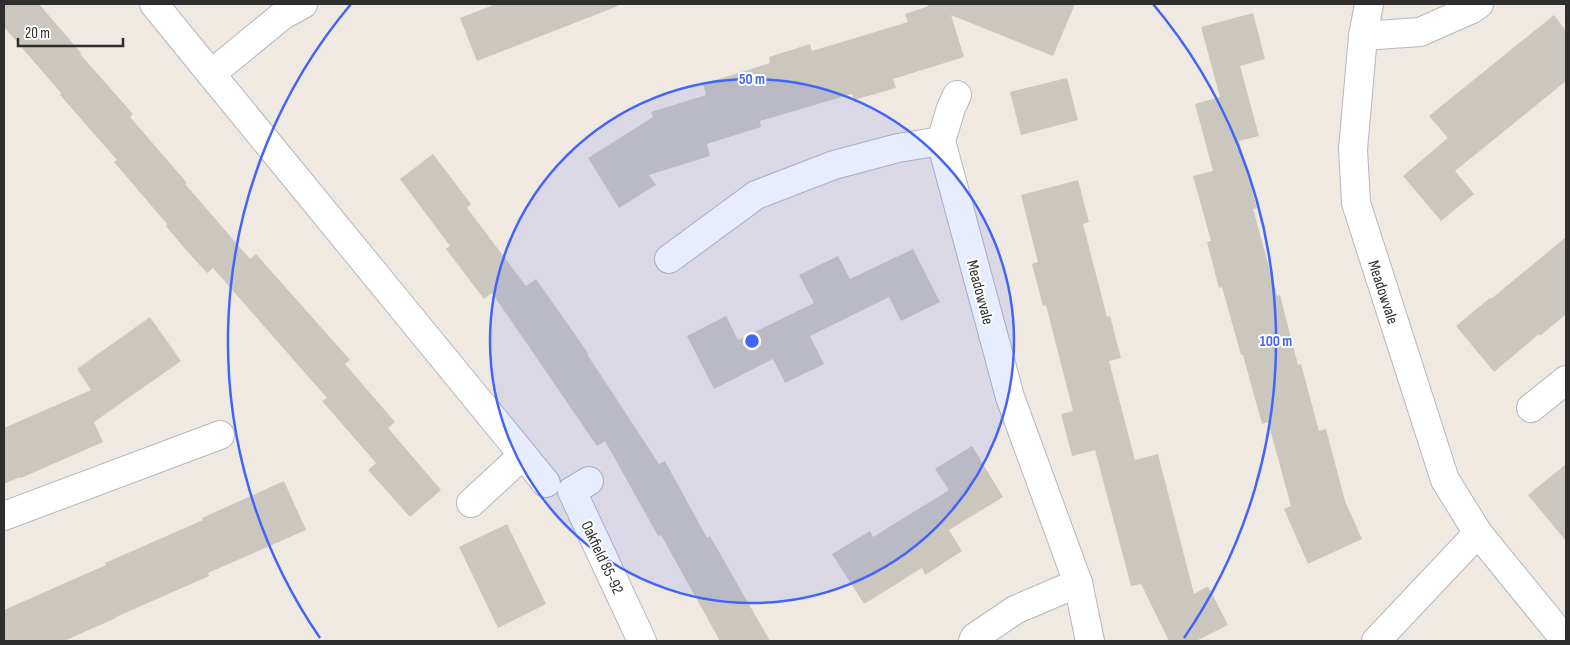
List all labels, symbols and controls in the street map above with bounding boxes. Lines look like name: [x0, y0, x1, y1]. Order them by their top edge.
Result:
scale bar: [18, 15, 122, 47]
text: 20 m: [25, 24, 50, 43]
text: 50 m: [739, 70, 765, 89]
street label: Meadowvale: [962, 258, 997, 327]
street label: Meadowvale: [1363, 258, 1402, 327]
centre of rings: [743, 332, 761, 350]
text: 100 m: [1260, 332, 1292, 351]
street label: Oakfield 85-92: [576, 518, 627, 597]

